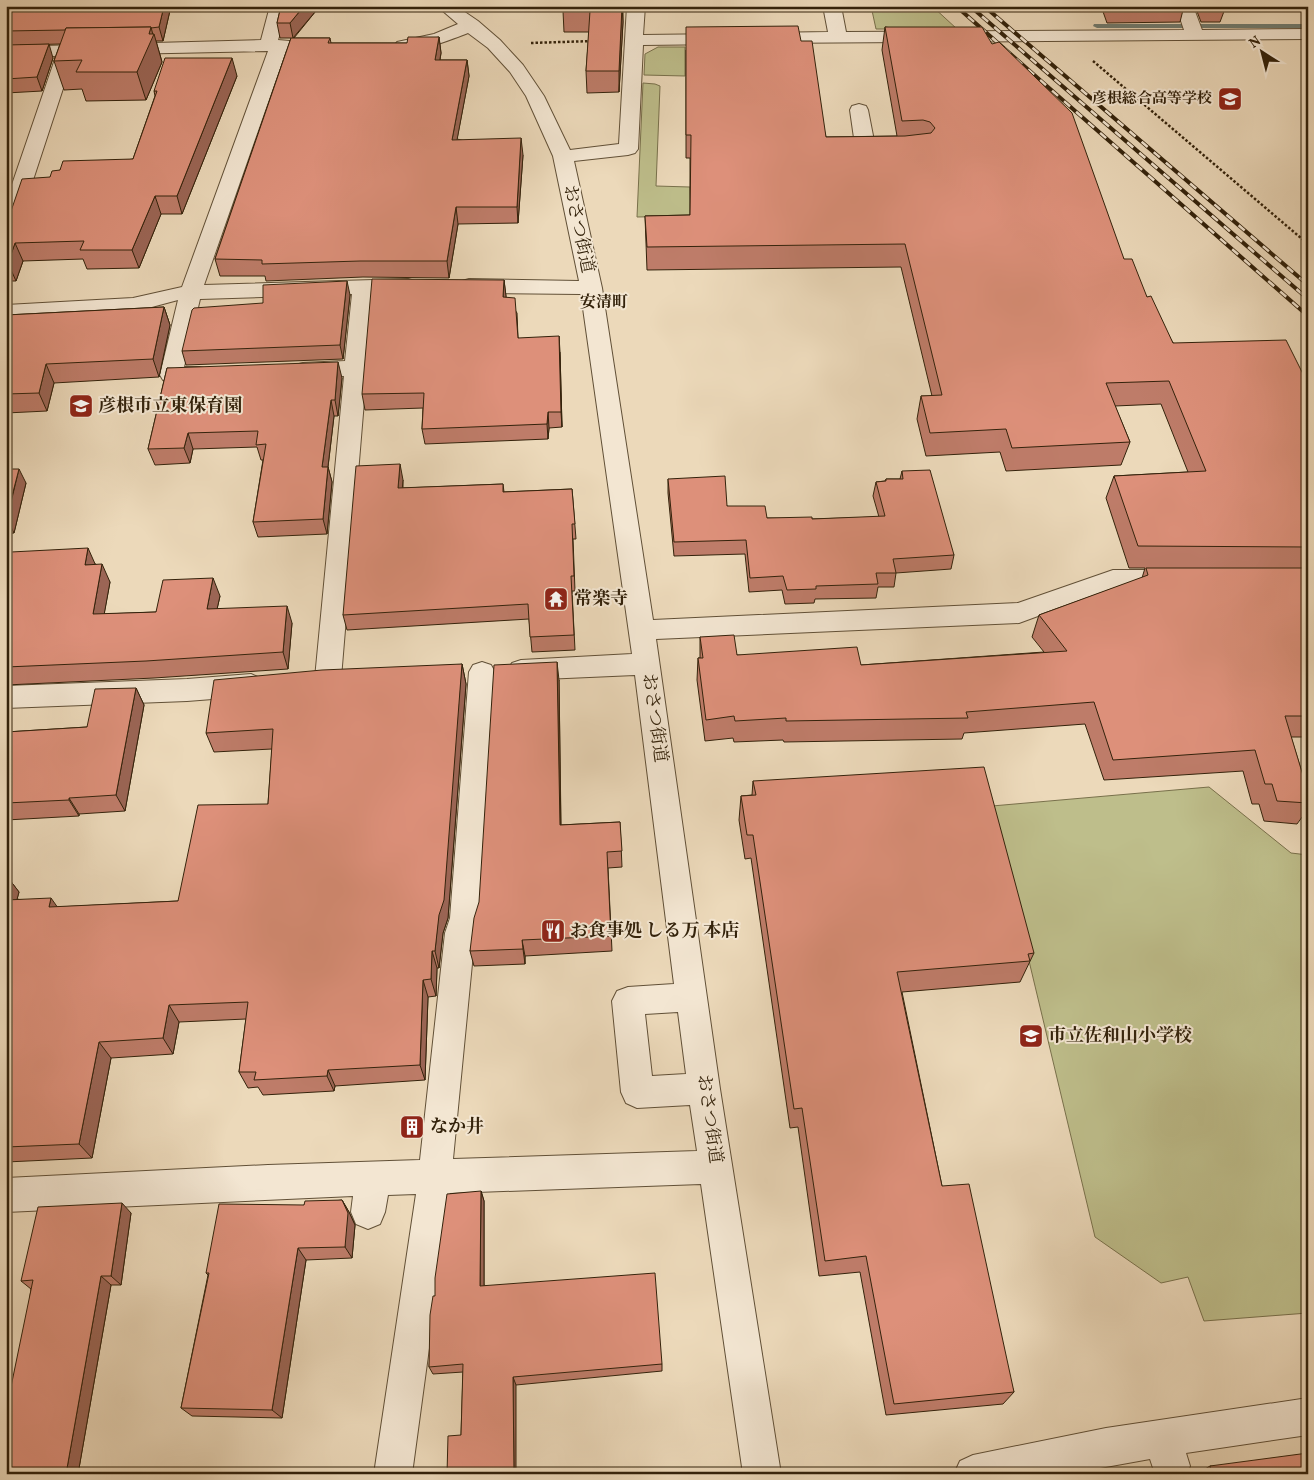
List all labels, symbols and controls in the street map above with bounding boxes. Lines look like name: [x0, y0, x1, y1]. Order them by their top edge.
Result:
north arrow: [1236, 28, 1286, 78]
text: N: [1246, 32, 1265, 53]
school or university icon: 彦根総合高等学校: [1217, 86, 1243, 112]
place label: 彦根総合高等学校: [1092, 89, 1212, 110]
street label: おさつ街道: [556, 182, 600, 276]
district label: 安清町: [580, 292, 628, 314]
school or university icon: 彦根市立東保育園: [68, 393, 94, 419]
place label: 彦根市立東保育園: [98, 394, 242, 419]
temple icon: 常楽寺: [543, 586, 569, 612]
place label: 常楽寺: [574, 587, 628, 612]
street label: おさつ街道: [635, 672, 673, 764]
restaurant icon: お食事処 しる万 本店: [540, 918, 566, 944]
place label: お食事処 しる万 本店: [570, 919, 739, 944]
school or university icon: 市立佐和山小学校: [1018, 1023, 1044, 1049]
place label: 市立佐和山小学校: [1048, 1024, 1192, 1049]
street label: おさつ街道: [690, 1073, 728, 1165]
building icon: なか井: [399, 1114, 425, 1140]
place label: なか井: [430, 1115, 484, 1140]

